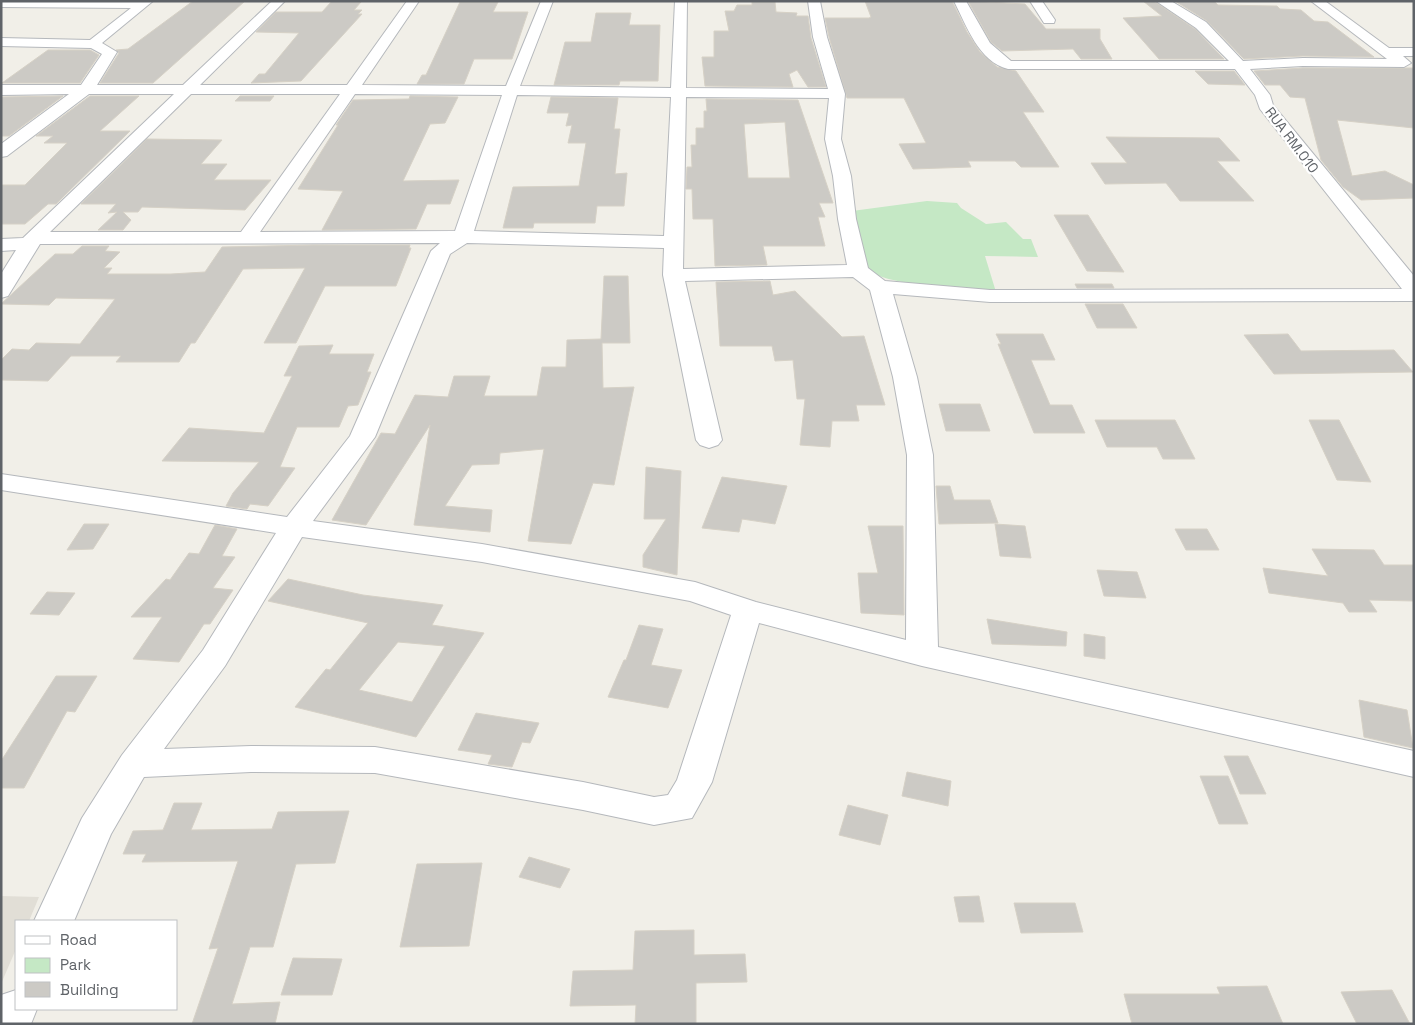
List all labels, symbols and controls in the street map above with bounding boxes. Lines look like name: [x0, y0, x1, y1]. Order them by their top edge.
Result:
street label: RUA RM.010: [1261, 103, 1323, 177]
legend: [15, 920, 178, 1010]
text: Road: [60, 930, 97, 949]
text: Park: [60, 955, 91, 974]
text: Building: [60, 980, 119, 999]

